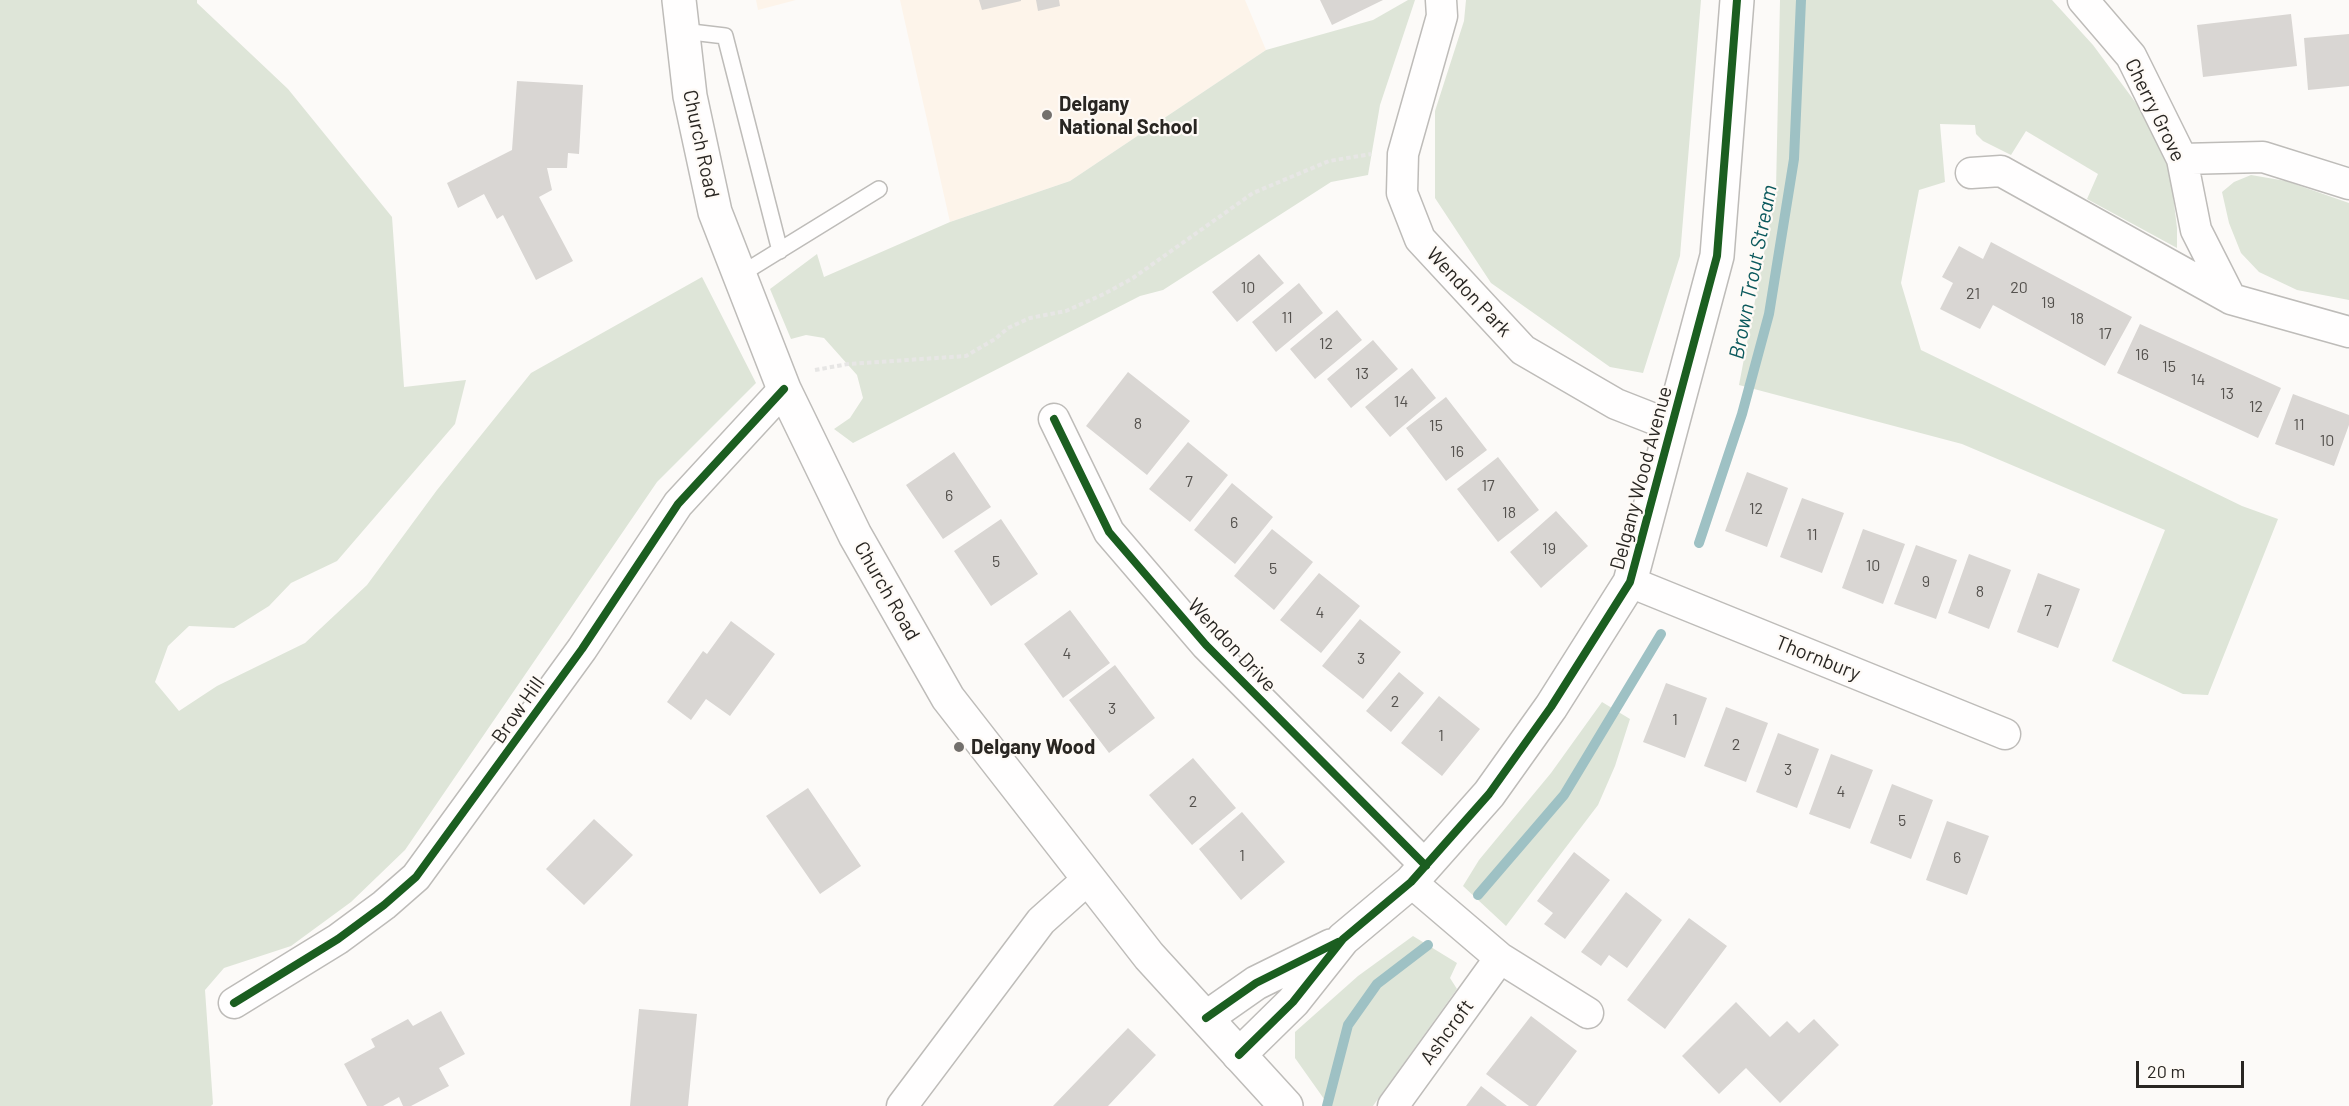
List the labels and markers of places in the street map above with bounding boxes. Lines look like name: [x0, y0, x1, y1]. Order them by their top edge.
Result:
place label: Delgany National School: [1059, 92, 1198, 139]
marker: Delgany National School: [1040, 108, 1054, 122]
place label: Delgany Wood: [971, 735, 1095, 759]
marker: Delgany Wood: [952, 740, 966, 754]

